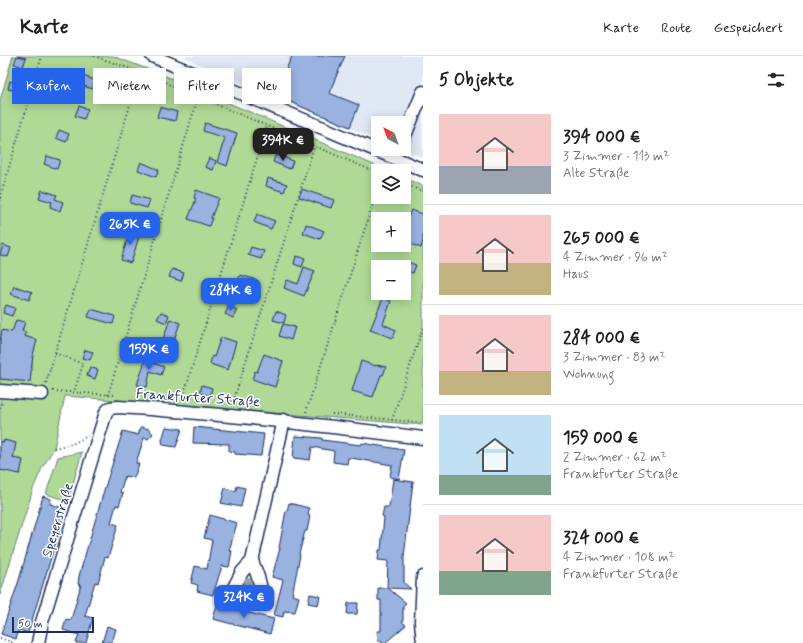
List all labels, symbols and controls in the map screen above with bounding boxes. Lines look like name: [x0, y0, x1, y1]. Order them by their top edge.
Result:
text: Karte: [20, 15, 69, 40]
text: Karte: [603, 19, 639, 37]
text: Route: [661, 19, 692, 37]
text: Gespeichert: [714, 19, 783, 37]
chip: Kaufen: [12, 68, 85, 104]
chip: Mieten: [93, 68, 166, 104]
chip: Filter: [174, 68, 234, 104]
chip: Neu: [242, 68, 291, 104]
text: 5 Objekte: [439, 69, 514, 91]
icon: filters: [765, 69, 787, 91]
north arrow: [371, 116, 411, 156]
map controls: [371, 116, 411, 300]
text: 394 000 €: [563, 126, 641, 148]
pin: 394K €: [250, 128, 316, 162]
icon: home: [471, 130, 519, 178]
text: 394K €: [262, 132, 304, 149]
text: 3 Zimmer · 113 m²: [563, 148, 669, 165]
button: layers: [371, 164, 411, 204]
text: Alte Straße: [563, 165, 629, 182]
pin: 265K €: [97, 212, 163, 246]
button: +: [371, 212, 411, 252]
text: 265K €: [109, 216, 151, 233]
text: 265 000 €: [563, 227, 640, 249]
icon: home: [471, 231, 519, 279]
text: 4 Zimmer · 96 m²: [563, 249, 668, 266]
button: −: [371, 260, 411, 300]
text: Haus: [563, 266, 589, 283]
pin: 284K €: [198, 278, 264, 312]
text: 284K €: [210, 282, 252, 299]
text: 284 000 €: [563, 327, 640, 349]
icon: home: [471, 331, 519, 379]
pin: 159K €: [116, 337, 182, 371]
text: 159K €: [129, 341, 169, 358]
text: 3 Zimmer · 83 m²: [563, 349, 665, 366]
text: Wohnung: [563, 366, 614, 383]
street label: Frankfurter Straße: [135, 385, 261, 411]
text: 159 000 €: [563, 427, 638, 449]
icon: home: [471, 431, 519, 479]
text: 2 Zimmer · 62 m²: [563, 449, 666, 466]
text: Frankfurter Straße: [563, 466, 678, 483]
street label: Speyerstraße: [38, 481, 78, 559]
text: 324 000 €: [563, 527, 639, 549]
icon: home: [471, 531, 519, 579]
text: 4 Zimmer · 108 m²: [563, 549, 674, 566]
text: Frankfurter Straße: [563, 566, 678, 583]
pin: 324K €: [211, 585, 277, 619]
text: 324K €: [223, 589, 265, 606]
scale bar: [12, 615, 94, 634]
text: 50 m: [18, 617, 43, 631]

